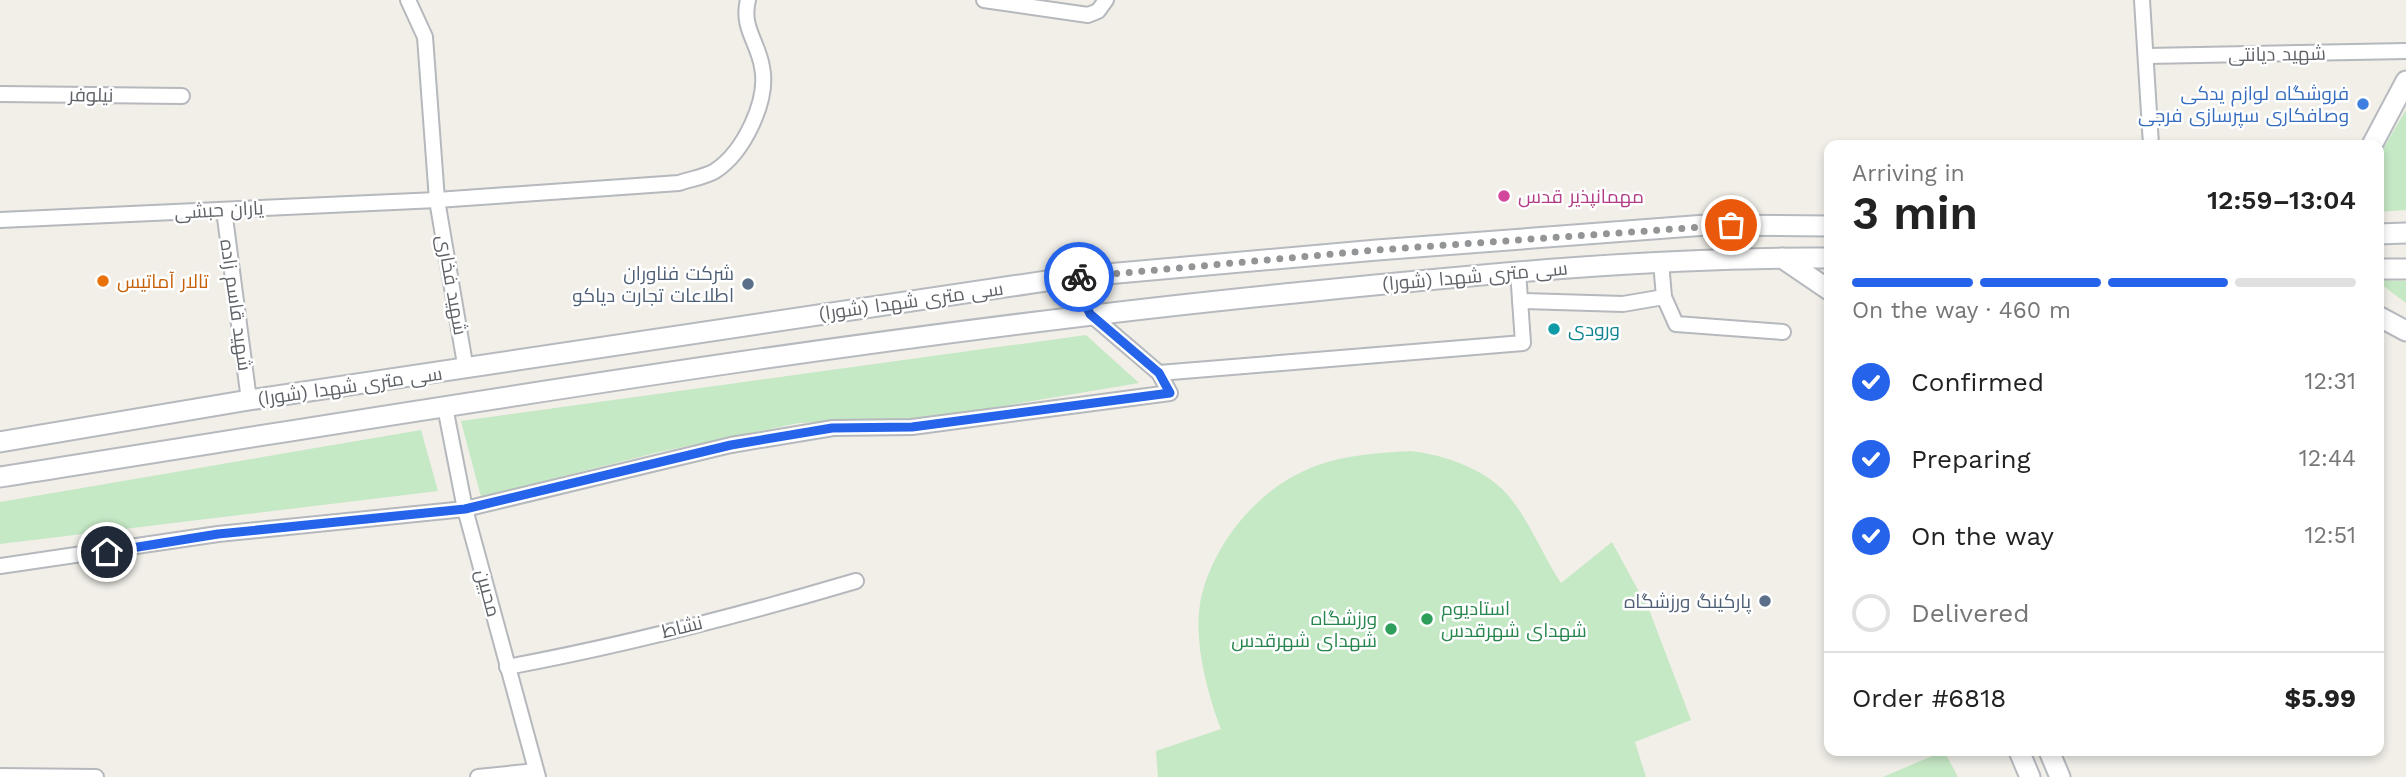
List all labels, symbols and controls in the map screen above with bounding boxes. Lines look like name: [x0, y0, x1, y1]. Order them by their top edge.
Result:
street label: شهید دیانتی: [2228, 42, 2326, 66]
place label: فروشگاه لوازم یدکی وصافکاری سپرسازی فرجی: [2138, 82, 2349, 128]
street label: نیلوفر: [67, 83, 114, 107]
marker: فروشگاه لوازم یدکی وصافکاری سپرسازی فرجی: [2355, 96, 2371, 112]
text: Arriving in: [1852, 160, 1965, 187]
place label: مهمانپذیر قدس: [1518, 185, 1644, 208]
text: 12:59–13:04: [2207, 185, 2356, 215]
text: 3 min: [1852, 186, 1978, 240]
marker: مهمانپذیر قدس: [1496, 188, 1512, 204]
pin: [1701, 195, 1761, 255]
street label: یاران حبشی: [174, 196, 264, 224]
icon: bag: [1712, 206, 1750, 244]
street label: شهید فخاری: [432, 233, 472, 337]
street label: شهید قاسم زاده: [213, 238, 257, 373]
courier: [1044, 242, 1114, 312]
street label: سی متری شهدا (شورا): [1381, 256, 1569, 296]
icon: bike: [1060, 258, 1098, 296]
place label: شرکت فناوران اطلاعات تجارت دیاکو: [572, 262, 734, 307]
place label: تالار آماتیس: [117, 270, 209, 293]
marker: تالار آماتیس: [95, 273, 111, 289]
marker: شرکت فناوران اطلاعات تجارت دیاکو: [740, 276, 756, 292]
street label: سی متری شهدا (شورا): [817, 277, 1005, 325]
text: On the way · 460 m: [1852, 297, 2071, 324]
place label: ورودی: [1568, 318, 1620, 341]
marker: ورودی: [1546, 321, 1562, 337]
street label: سی متری شهدا (شورا): [256, 362, 444, 410]
icon: check: [1852, 363, 1890, 401]
text: Confirmed: [1911, 367, 2044, 397]
text: 12:31: [2304, 368, 2356, 395]
icon: check: [1852, 440, 1890, 478]
text: Preparing: [1911, 444, 2031, 474]
text: 12:44: [2299, 445, 2356, 472]
icon: check: [1852, 517, 1890, 555]
text: On the way: [1911, 521, 2054, 551]
pin: [77, 522, 137, 582]
text: 12:51: [2304, 522, 2356, 549]
icon: home: [88, 533, 126, 571]
street label: محبین: [471, 567, 505, 619]
place label: پارکینگ ورزشگاه: [1624, 590, 1751, 614]
marker: پارکینگ ورزشگاه: [1757, 593, 1773, 609]
place label: استادیوم شهدای شهرقدس: [1441, 597, 1587, 642]
text: Delivered: [1911, 598, 2030, 628]
place label: ورزشگاه شهدای شهرقدس: [1231, 607, 1377, 652]
street label: نشاط: [659, 611, 705, 643]
marker: استادیوم شهدای شهرقدس: [1419, 611, 1435, 627]
marker: ورزشگاه شهدای شهرقدس: [1383, 621, 1399, 637]
text: Order #6818: [1852, 683, 2006, 713]
text: $5.99: [2285, 683, 2356, 713]

